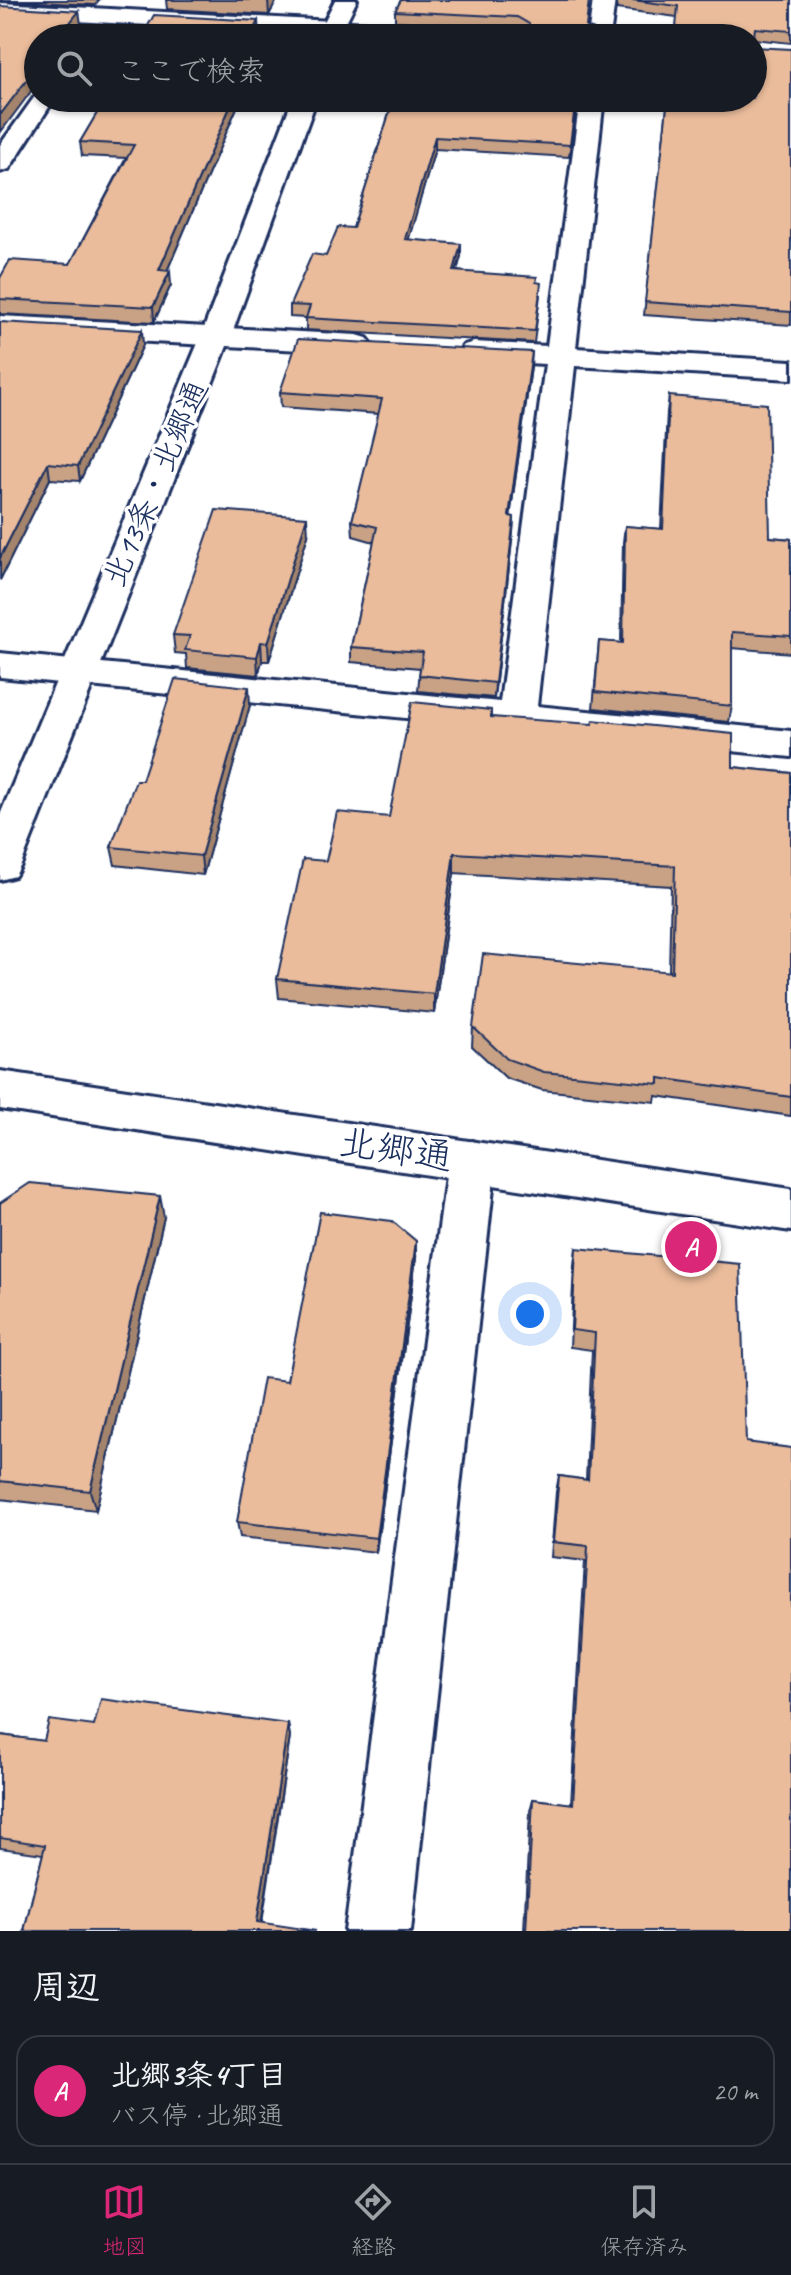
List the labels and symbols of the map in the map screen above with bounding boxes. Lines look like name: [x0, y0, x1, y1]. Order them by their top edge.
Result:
street label: 北13条・北郷通: [93, 374, 217, 593]
street label: 北郷通: [336, 1118, 456, 1181]
pin: A: [665, 1217, 717, 1277]
your location: [510, 1294, 550, 1334]

